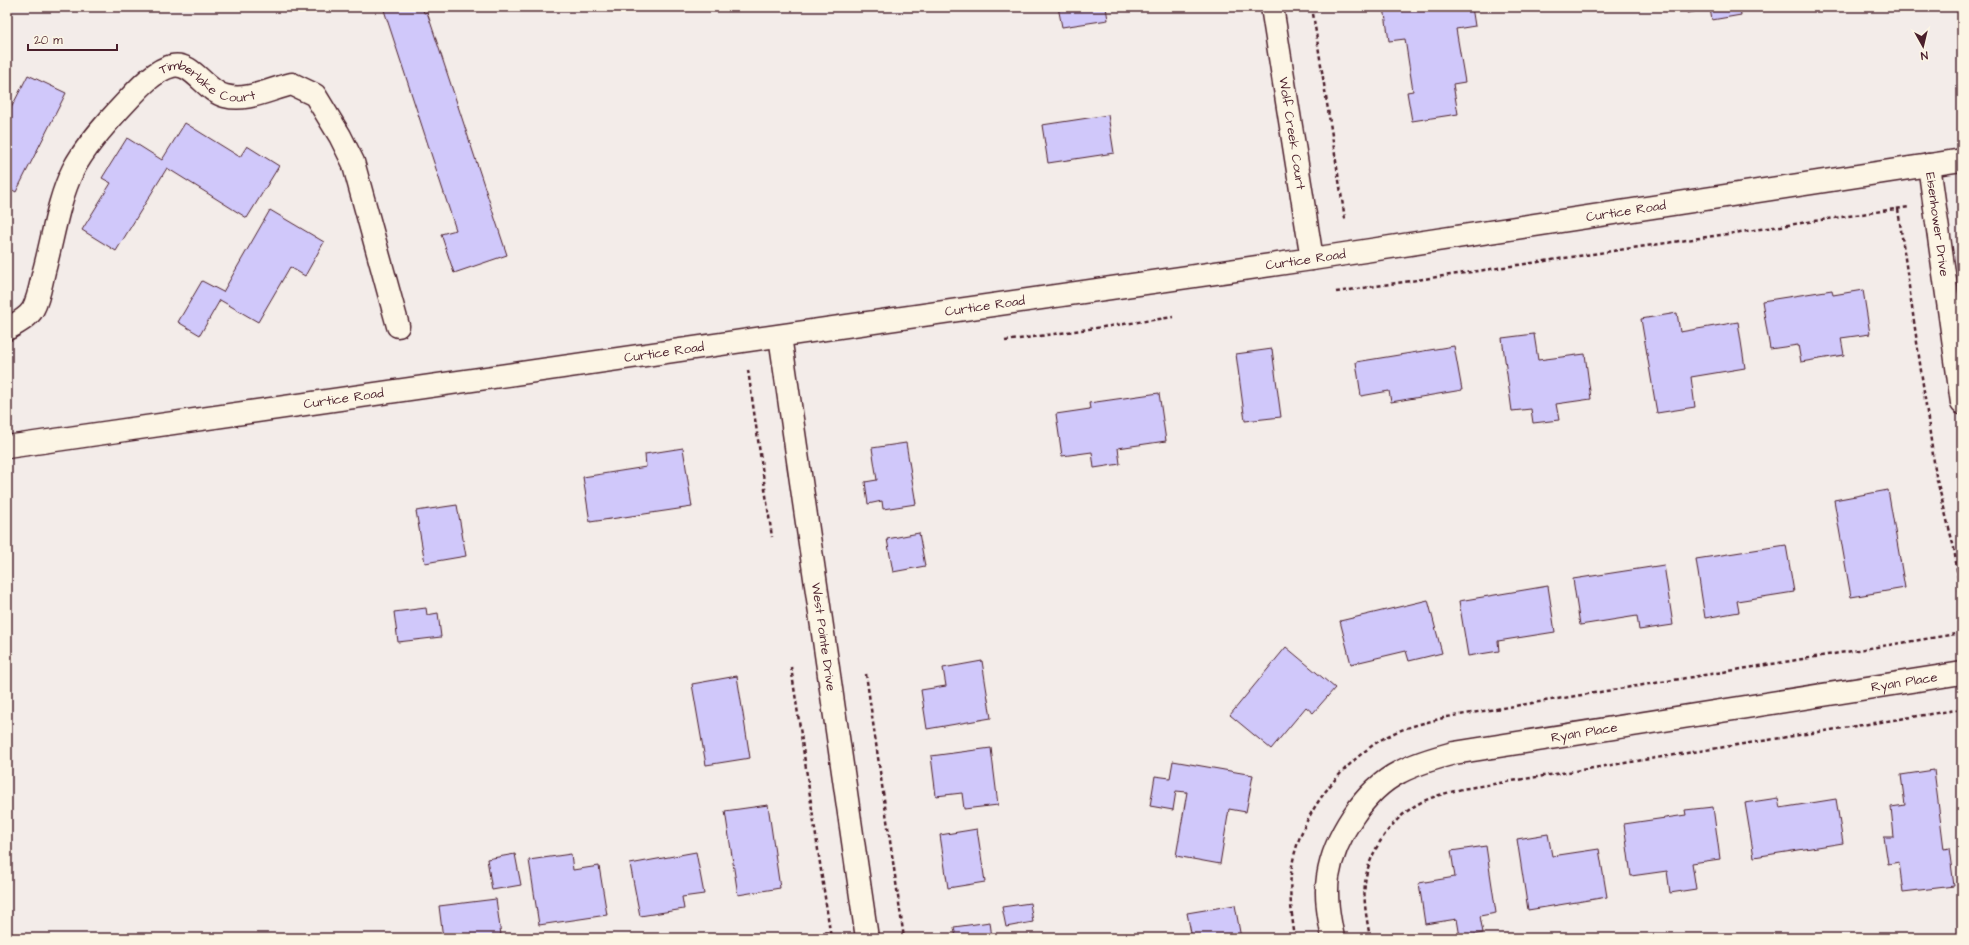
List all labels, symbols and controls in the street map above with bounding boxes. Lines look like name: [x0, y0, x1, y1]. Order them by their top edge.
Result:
scale bar: [28, 26, 117, 52]
north arrow: [1903, 26, 1943, 66]
text: 20 m: [34, 32, 63, 49]
text: N: [1920, 47, 1929, 63]
street label: Timberlake Court: [156, 56, 258, 107]
street label: Wolf Creek Court: [1274, 76, 1310, 192]
street label: Eisenhower Drive: [1921, 171, 1953, 278]
street label: Curtice Road: [1585, 196, 1667, 226]
street label: Curtice Road: [1264, 245, 1347, 275]
street label: Curtice Road: [944, 291, 1026, 321]
street label: Curtice Road: [623, 338, 706, 367]
street label: Curtice Road: [302, 384, 385, 413]
street label: West Pointe Drive: [807, 582, 840, 692]
street label: Ryan Place: [1870, 668, 1939, 696]
street label: Ryan Place: [1550, 718, 1619, 747]

